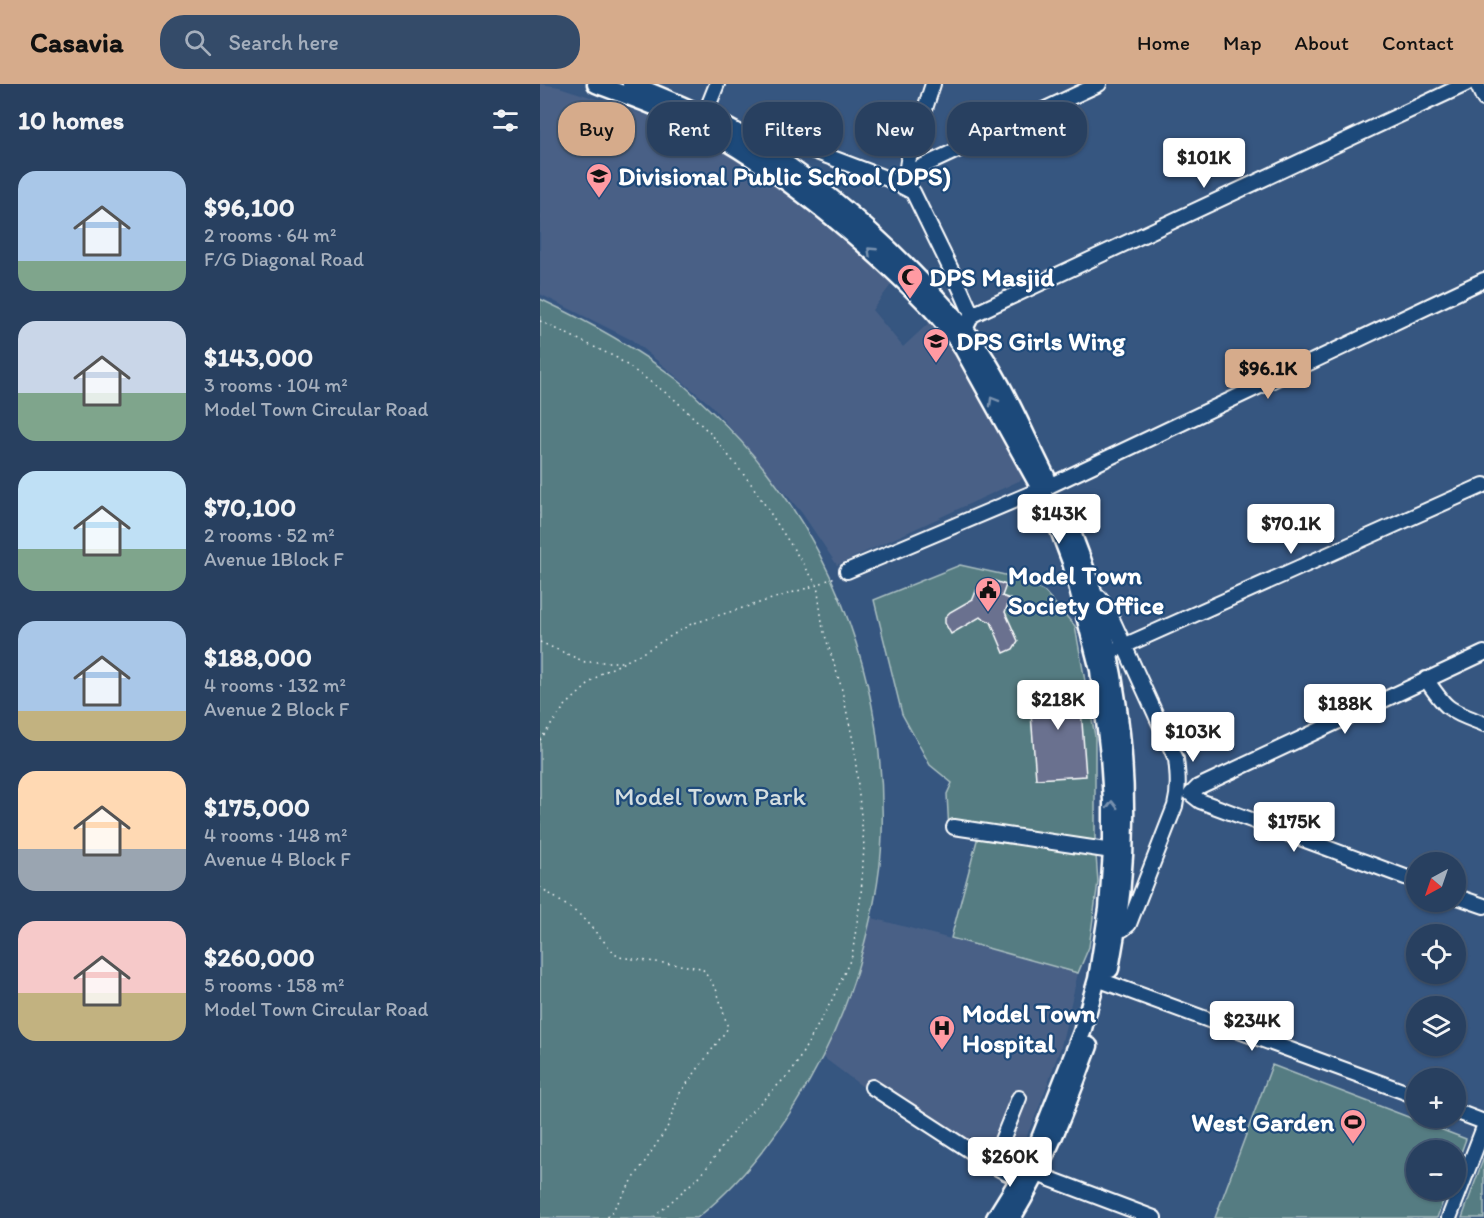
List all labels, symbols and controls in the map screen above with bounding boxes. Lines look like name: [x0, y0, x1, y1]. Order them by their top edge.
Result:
search box: [160, 15, 580, 69]
text: Casavia: [30, 25, 124, 59]
icon: search: [181, 26, 214, 59]
text: Search here: [229, 29, 339, 56]
text: Home: [1137, 30, 1190, 55]
text: Map: [1223, 30, 1262, 55]
text: About: [1295, 30, 1349, 55]
text: Contact: [1382, 30, 1454, 55]
chip: Buy: [558, 102, 635, 156]
chip: Rent: [647, 102, 731, 156]
chip: Filters: [743, 102, 843, 156]
chip: New: [855, 102, 935, 156]
chip: Apartment: [947, 102, 1087, 156]
text: 10 homes: [18, 104, 124, 136]
icon: filters: [489, 104, 522, 137]
pin: $101K: [1162, 138, 1246, 189]
text: $101K: [1177, 145, 1231, 169]
place label: Divisional Public School (DPS): [618, 160, 951, 192]
school or university icon: Divisional Public School (DPS): [584, 161, 614, 199]
text: $96,100: [204, 191, 295, 223]
icon: home: [66, 195, 138, 267]
text: 2 rooms · 64 m²: [204, 223, 336, 247]
text: F/G Diagonal Road: [204, 247, 364, 271]
one-way arrow: [867, 247, 878, 258]
place label: DPS Masjid: [929, 261, 1055, 293]
mosque icon: DPS Masjid: [895, 262, 925, 300]
place label: DPS Girls Wing: [956, 325, 1126, 357]
school or university icon: DPS Girls Wing: [921, 326, 951, 364]
text: $143,000: [204, 341, 313, 373]
icon: home: [66, 345, 138, 417]
pin: $96.1K: [1219, 349, 1317, 400]
text: $96.1K: [1239, 356, 1297, 380]
text: 3 rooms · 104 m²: [204, 373, 348, 397]
text: Model Town Circular Road: [204, 397, 428, 421]
one-way arrow: [988, 397, 1000, 407]
text: $70,100: [204, 491, 296, 523]
pin: $143K: [1017, 494, 1101, 545]
icon: home: [66, 495, 138, 567]
text: $143K: [1031, 501, 1087, 525]
pin: $70.1K: [1242, 504, 1340, 555]
text: $70.1K: [1261, 511, 1321, 535]
text: 2 rooms · 52 m²: [204, 523, 335, 547]
text: Avenue 1Block F: [204, 547, 344, 571]
place label: Model Town Society Office: [1008, 559, 1164, 621]
public building icon: Model Town Society Office: [973, 575, 1003, 613]
text: $188,000: [204, 641, 312, 673]
icon: home: [66, 645, 138, 717]
text: 4 rooms · 132 m²: [204, 673, 346, 697]
pin: $218K: [1016, 680, 1100, 731]
pin: $188K: [1303, 684, 1387, 735]
text: $218K: [1031, 687, 1085, 711]
text: $188K: [1318, 691, 1372, 715]
text: Avenue 2 Block F: [204, 697, 349, 721]
pin: $103K: [1151, 712, 1235, 763]
text: $103K: [1165, 719, 1221, 743]
park label: Model Town Park: [614, 780, 806, 812]
text: $175,000: [204, 791, 310, 823]
icon: home: [66, 795, 138, 867]
one-way arrow: [1105, 800, 1118, 809]
pin: $175K: [1252, 802, 1336, 853]
text: $175K: [1268, 809, 1320, 833]
text: 4 rooms · 148 m²: [204, 823, 348, 847]
text: Avenue 4 Block F: [204, 847, 351, 871]
north arrow: [1406, 852, 1466, 912]
map controls: [1406, 852, 1466, 1200]
button: locate: [1406, 924, 1466, 984]
text: $260,000: [204, 941, 315, 973]
icon: home: [66, 945, 138, 1017]
text: 5 rooms · 158 m²: [204, 973, 345, 997]
button: layers: [1406, 996, 1466, 1056]
text: Model Town Circular Road: [204, 997, 428, 1021]
place label: Model Town Hospital: [962, 997, 1096, 1059]
pin: $234K: [1210, 1001, 1294, 1052]
text: $234K: [1224, 1008, 1280, 1032]
hospital icon: Model Town Hospital: [927, 1013, 957, 1051]
button: +: [1406, 1068, 1466, 1128]
place label: West Garden: [1191, 1106, 1334, 1138]
sports icon: West Garden: [1338, 1107, 1368, 1145]
pin: $260K: [968, 1137, 1052, 1188]
button: −: [1406, 1140, 1466, 1200]
text: $260K: [982, 1144, 1038, 1168]

